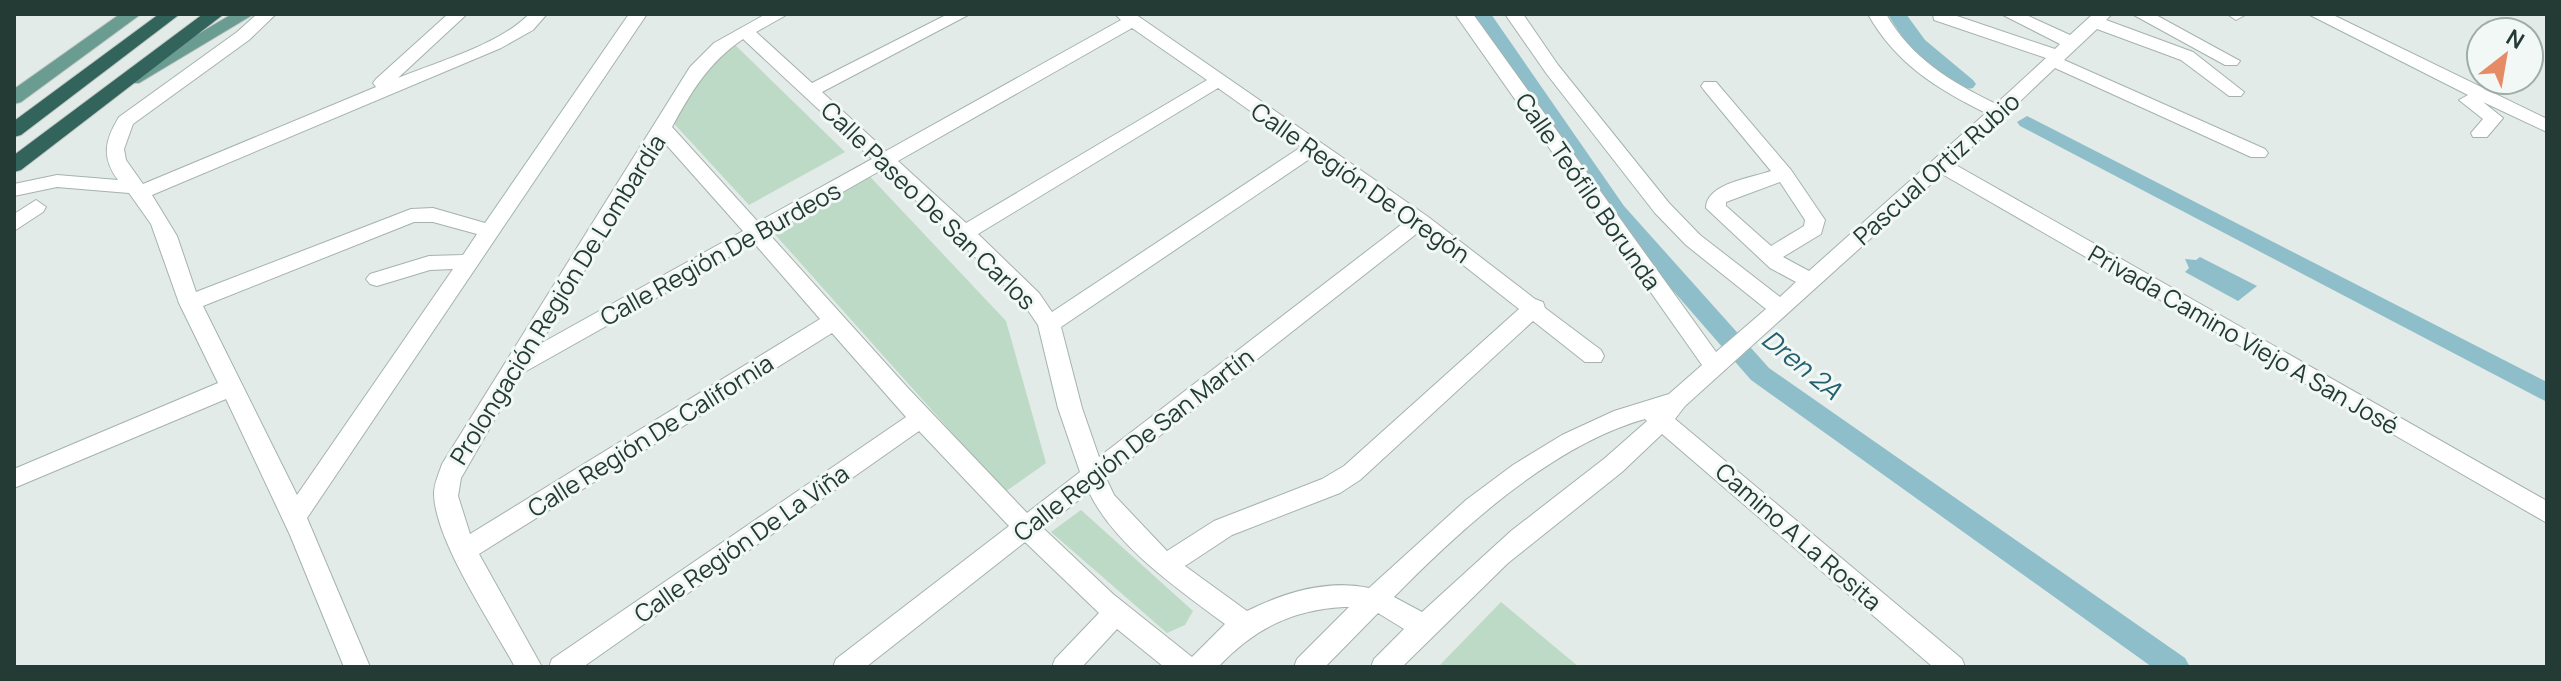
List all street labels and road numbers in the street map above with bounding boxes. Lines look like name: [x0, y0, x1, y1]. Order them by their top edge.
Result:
street label: Pascual Ortiz Rubio: [1846, 84, 2026, 252]
street label: Calle Teófilo Borunda: [1508, 86, 1670, 296]
street label: Calle Paseo De San Carlos: [814, 93, 1044, 317]
street label: Calle Región De Oregón: [1245, 94, 1477, 270]
street label: Prolongación Región De Lombardía: [441, 128, 673, 470]
street label: Calle Región De Burdeos: [594, 173, 846, 333]
street label: Privada Camino Viejo A San José: [2083, 236, 2405, 442]
street label: Calle Región De San Martín: [1006, 340, 1260, 548]
street label: Calle Región De California: [521, 346, 779, 524]
street label: Camino A La Rosita: [1709, 455, 1889, 617]
street label: Calle Región De La Viña: [627, 456, 855, 630]

